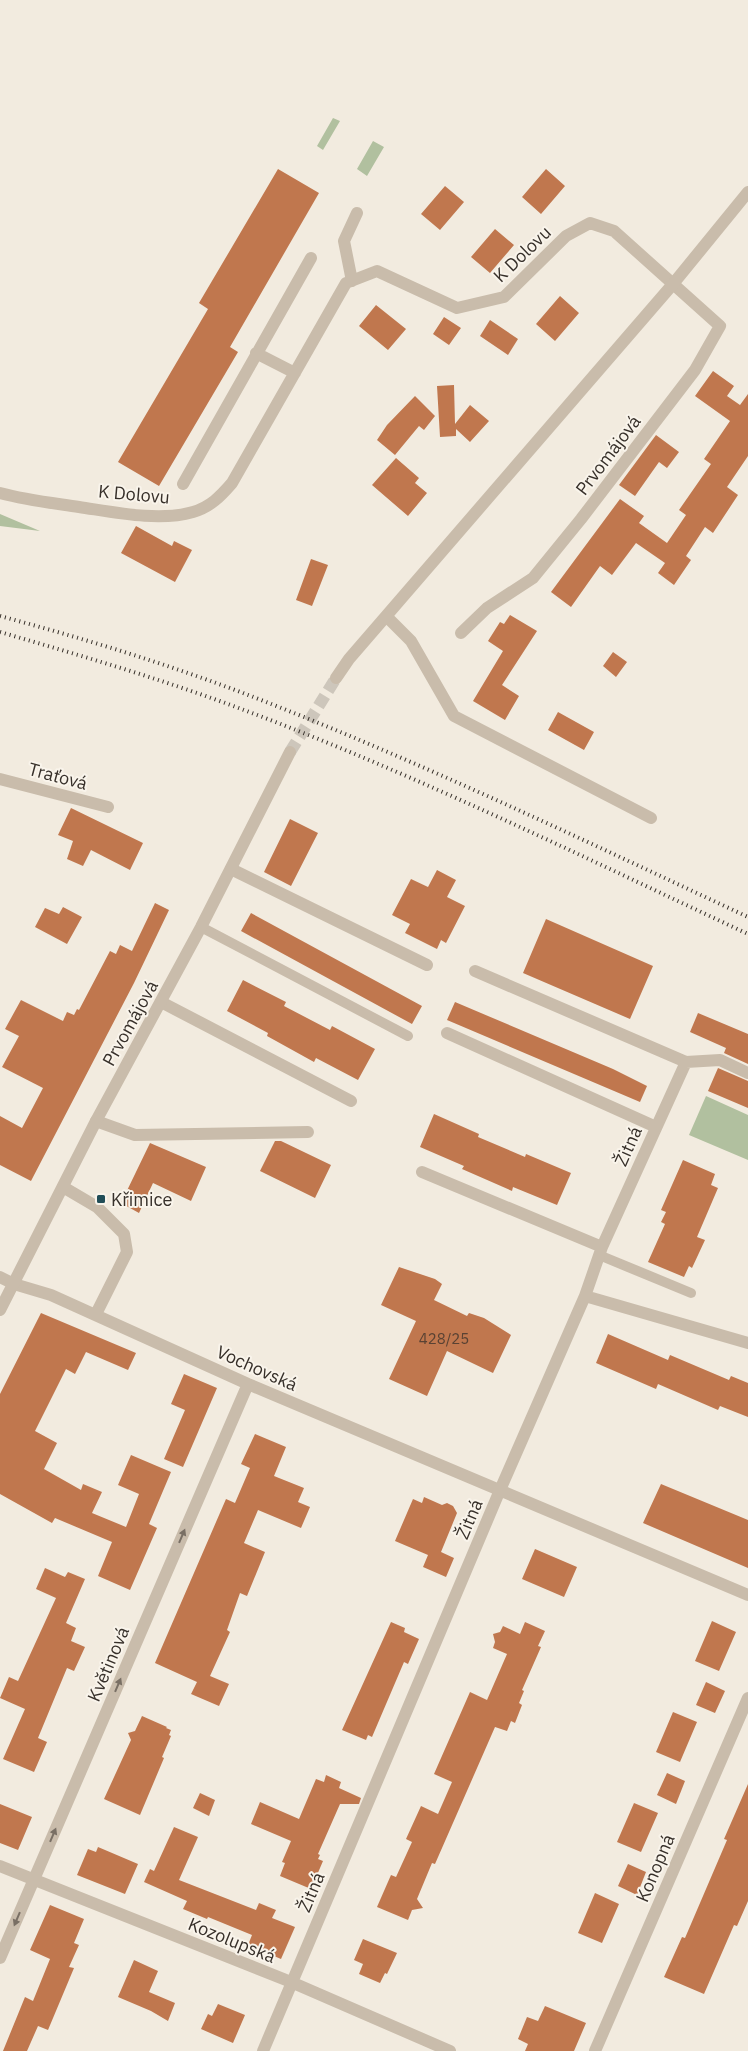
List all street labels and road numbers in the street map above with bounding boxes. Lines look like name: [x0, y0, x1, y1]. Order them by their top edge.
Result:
street label: K Dolovu: [488, 221, 556, 287]
street label: Prvomájová: [570, 410, 646, 500]
street label: K Dolovu: [97, 479, 171, 509]
street label: Traťová: [26, 757, 90, 795]
street label: Prvomájová: [97, 976, 163, 1070]
street label: Žitná: [609, 1122, 647, 1169]
street label: Vochovská: [213, 1340, 301, 1396]
street label: Žitná: [450, 1495, 488, 1542]
street label: Květinová: [82, 1623, 134, 1705]
street label: Konopná: [630, 1830, 680, 1905]
street label: Žitná: [292, 1868, 330, 1915]
street label: Kozolupská: [185, 1912, 280, 1968]

